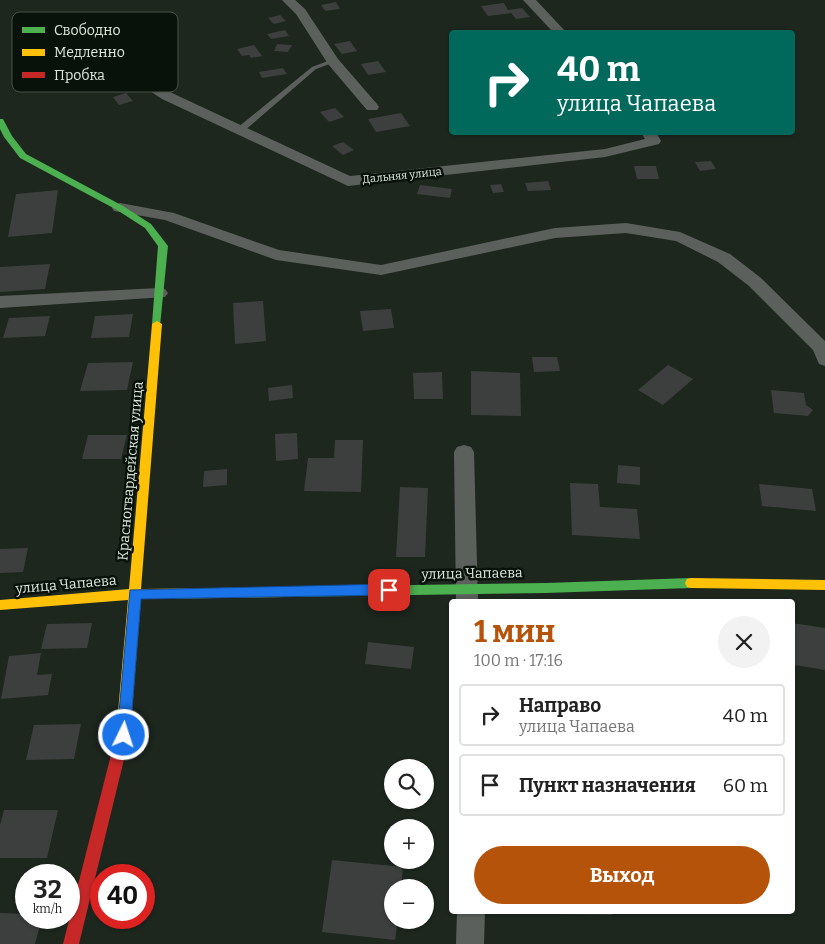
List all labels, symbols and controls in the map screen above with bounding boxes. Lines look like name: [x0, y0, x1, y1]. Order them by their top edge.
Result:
legend: [12, 12, 178, 92]
text: Свободно: [54, 22, 120, 39]
text: Медленно: [54, 44, 125, 61]
text: 40 m: [557, 48, 640, 90]
icon: right: [474, 50, 539, 115]
text: Пробка: [54, 67, 105, 84]
text: улица Чапаева: [557, 90, 716, 117]
street label: Дальняя улица: [362, 165, 442, 186]
street label: Красногвардейская улица: [114, 380, 147, 561]
street label: улица Чапаева: [420, 564, 523, 583]
pin: [368, 569, 410, 611]
street label: улица Чапаева: [14, 572, 118, 597]
icon: arrive: [375, 576, 403, 604]
text: 1 мин: [474, 614, 555, 650]
button: close: [718, 616, 770, 668]
text: 100 m · 17:16: [474, 651, 563, 670]
text: Направо: [519, 694, 601, 717]
icon: right: [476, 701, 504, 729]
text: 40 m: [723, 704, 768, 727]
position arrow: [97, 708, 149, 760]
text: улица Чапаева: [519, 717, 635, 736]
map controls: [384, 759, 434, 929]
button: search: [384, 759, 434, 809]
icon: arrive: [476, 771, 504, 799]
text: Пункт назначения: [519, 774, 696, 797]
text: 60 m: [723, 774, 768, 797]
button: +: [384, 819, 434, 869]
button: Выход: [474, 846, 770, 904]
speed limit sign: 40: [90, 864, 155, 929]
text: 32: [33, 875, 62, 905]
button: −: [384, 879, 434, 929]
text: km/h: [33, 902, 62, 916]

